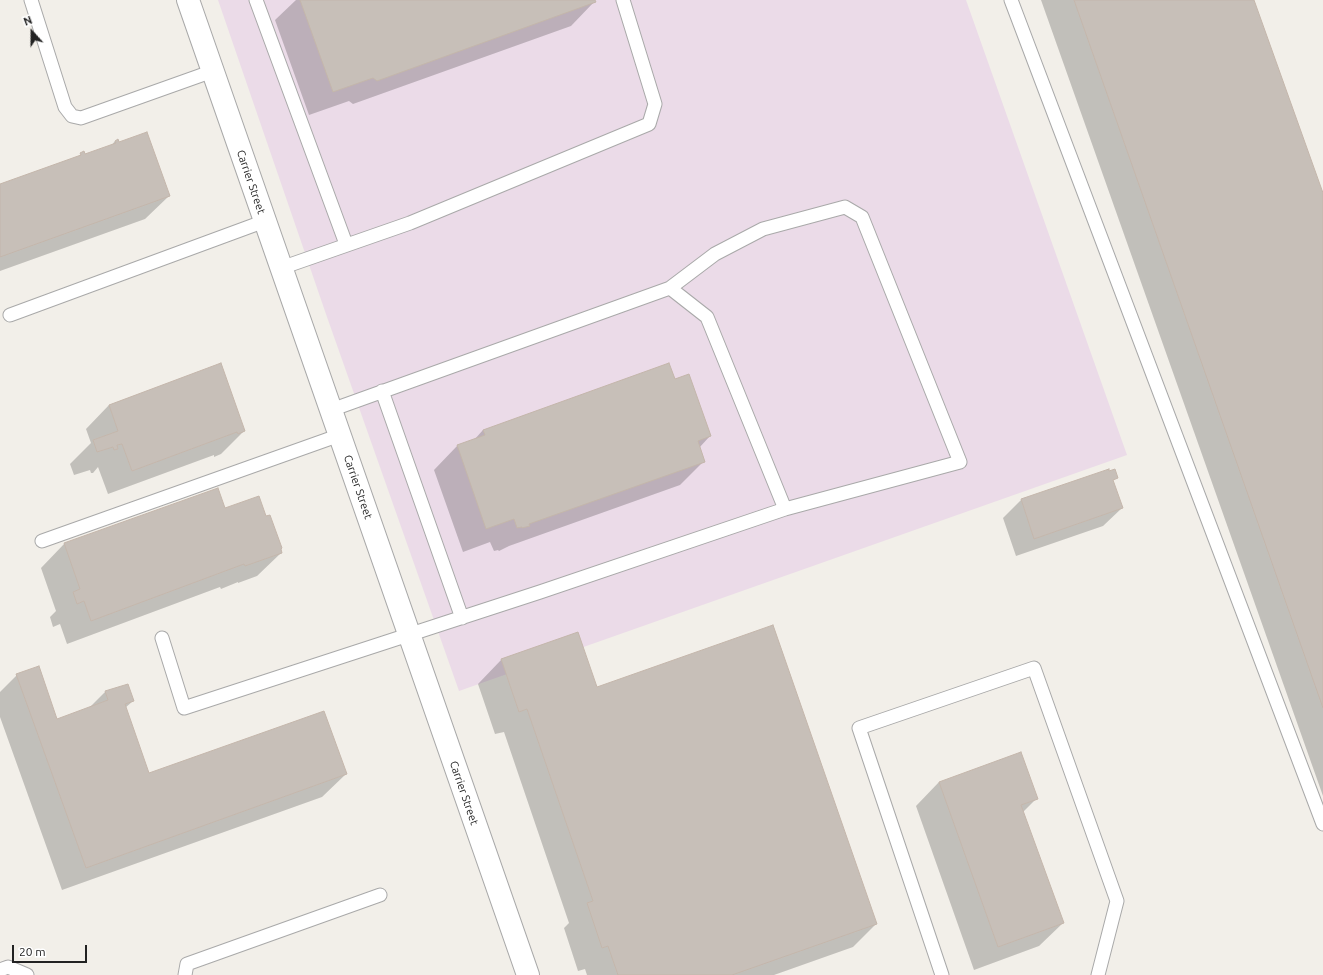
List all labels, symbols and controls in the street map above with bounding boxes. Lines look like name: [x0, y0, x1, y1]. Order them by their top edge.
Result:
north arrow: [12, 12, 52, 52]
text: N: [22, 14, 34, 28]
street label: Carrier Street: [234, 148, 268, 216]
street label: Carrier Street: [341, 453, 375, 521]
street label: Carrier Street: [447, 759, 481, 827]
scale bar: [14, 937, 89, 963]
text: 20 m: [19, 945, 46, 958]

